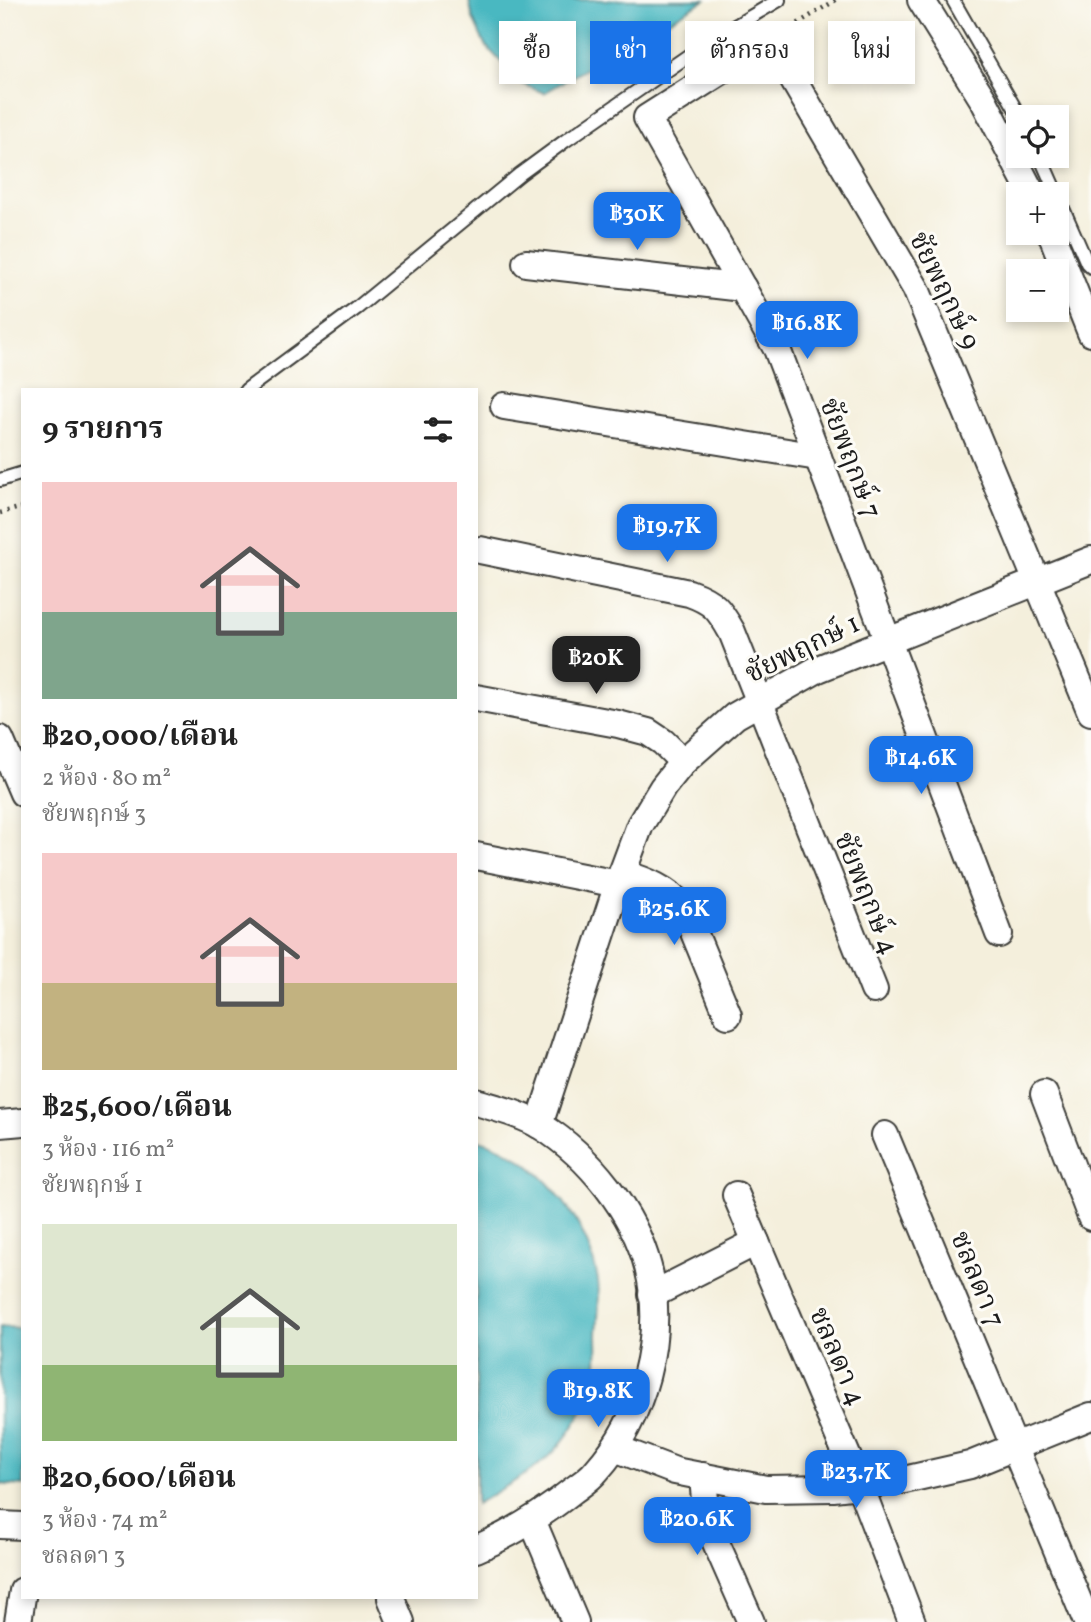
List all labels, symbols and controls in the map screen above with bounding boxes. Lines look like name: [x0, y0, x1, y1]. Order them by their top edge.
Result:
chip: ซื้อ: [499, 21, 576, 84]
chip: เช่า: [590, 21, 671, 84]
chip: ตัวกรอง: [685, 21, 814, 84]
chip: ใหม่: [828, 21, 915, 84]
map controls: [1006, 105, 1069, 322]
button: locate: [1006, 105, 1069, 168]
button: +: [1006, 182, 1069, 245]
pin: ฿30K: [596, 192, 678, 252]
text: ฿30K: [609, 199, 665, 231]
street label: ชัยพฤกษ์ 9: [898, 226, 989, 357]
button: −: [1006, 259, 1069, 322]
pin: ฿16.8K: [750, 302, 864, 361]
text: ฿16.8K: [772, 308, 842, 340]
street label: ชัยพฤกษ์ 7: [809, 393, 890, 525]
text: 9 รายการ: [42, 409, 164, 451]
icon: filters: [419, 411, 457, 449]
pin: ฿19.7K: [610, 504, 724, 564]
text: ฿19.7K: [633, 511, 701, 543]
icon: home: [187, 528, 313, 654]
street label: ชัยพฤกษ์ 1: [739, 605, 867, 694]
pin: ฿20K: [555, 636, 637, 696]
text: ฿20K: [568, 643, 624, 675]
text: ฿20,000/เดือน: [42, 716, 238, 758]
pin: ฿14.6K: [864, 736, 978, 796]
text: ฿14.6K: [885, 743, 957, 775]
text: 2 ห้อง · 80 m²: [42, 763, 171, 795]
text: ชัยพฤกษ์ 3: [42, 799, 146, 831]
street label: ชัยพฤกษ์ 4: [823, 827, 908, 961]
pin: ฿25.6K: [617, 888, 731, 947]
text: ฿25.6K: [638, 894, 710, 926]
icon: home: [187, 899, 313, 1025]
text: ฿25,600/เดือน: [42, 1087, 232, 1129]
text: 3 ห้อง · 116 m²: [42, 1134, 174, 1166]
text: ชัยพฤกษ์ 1: [42, 1170, 143, 1202]
street label: ชลลดา 7: [940, 1226, 1014, 1334]
icon: home: [187, 1270, 313, 1396]
street label: ชลลดา 4: [798, 1302, 875, 1412]
pin: ฿19.8K: [541, 1370, 655, 1429]
text: ฿19.8K: [563, 1376, 633, 1408]
pin: ฿23.7K: [799, 1450, 913, 1510]
text: ฿23.7K: [821, 1457, 891, 1489]
text: ฿20,600/เดือน: [42, 1458, 236, 1500]
pin: ฿20.6K: [640, 1498, 754, 1557]
text: ฿20.6K: [660, 1504, 734, 1536]
text: 3 ห้อง · 74 m²: [42, 1505, 167, 1537]
text: ชลลดา 3: [42, 1541, 125, 1573]

